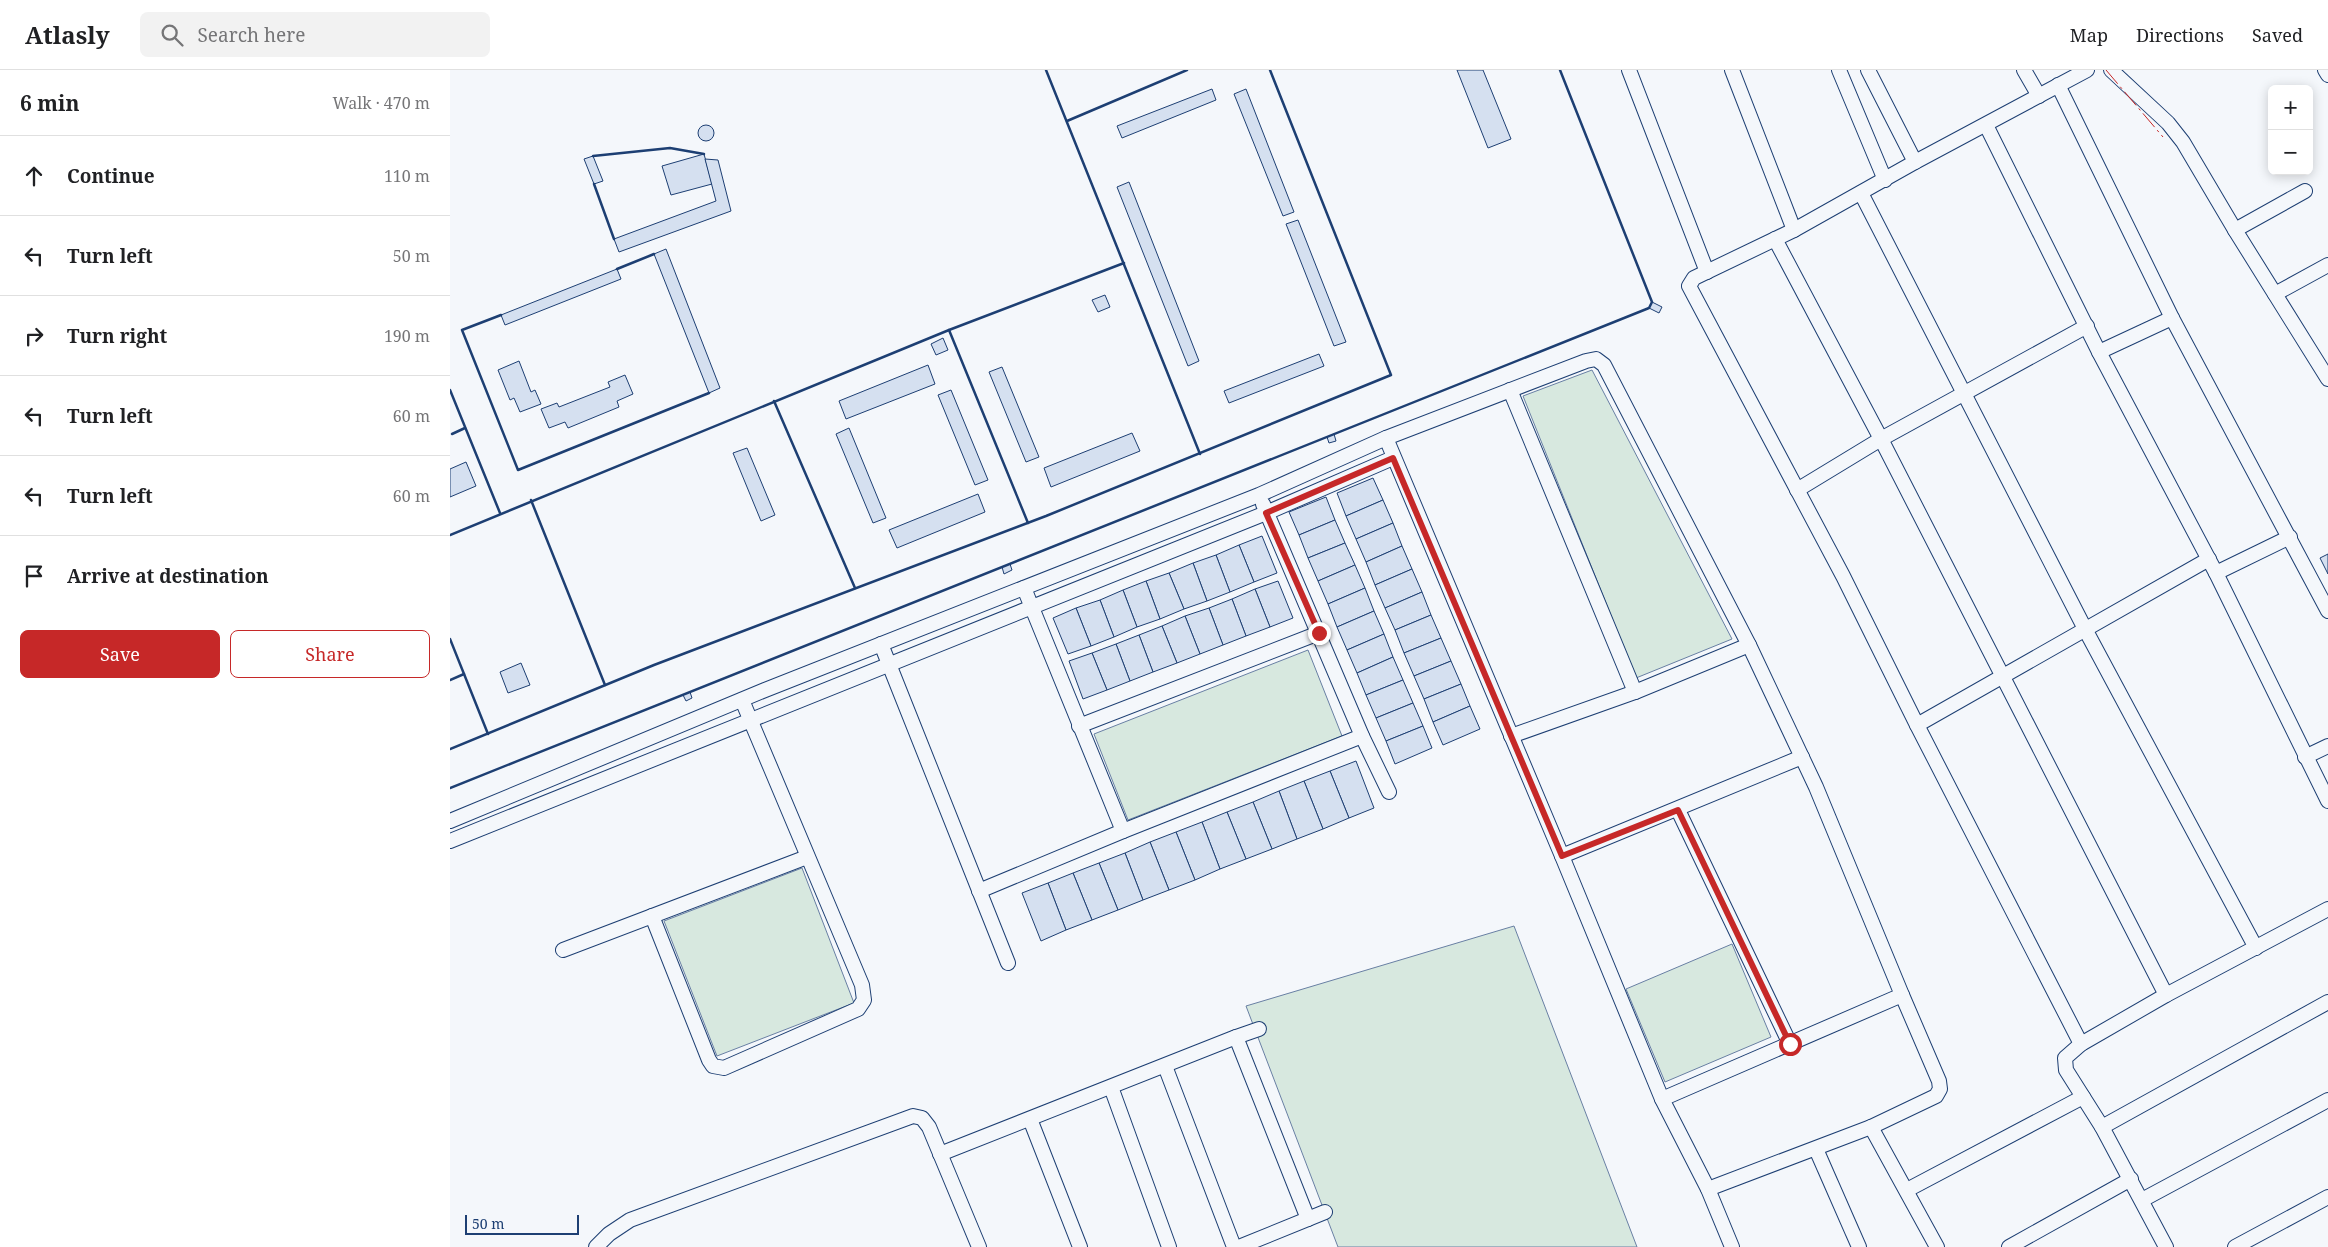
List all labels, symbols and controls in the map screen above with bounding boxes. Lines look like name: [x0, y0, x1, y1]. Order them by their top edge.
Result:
search box: [140, 12, 490, 57]
text: Atlasly: [25, 18, 110, 51]
icon: search: [158, 21, 186, 49]
text: Search here: [198, 22, 305, 48]
text: Map: [2070, 23, 2108, 47]
text: Directions: [2136, 23, 2224, 47]
text: Saved: [2252, 23, 2303, 47]
map controls: [2268, 85, 2313, 175]
button: +: [2268, 85, 2313, 130]
text: 6 min: [20, 89, 79, 117]
text: Walk · 470 m: [333, 92, 430, 114]
button: −: [2268, 130, 2313, 175]
icon: ahead: [20, 162, 48, 190]
text: Continue: [67, 163, 155, 189]
text: 110 m: [384, 165, 430, 187]
icon: left: [20, 242, 48, 270]
text: Turn left: [67, 243, 153, 269]
text: 50 m: [393, 245, 430, 267]
icon: right: [20, 322, 48, 350]
text: Turn right: [67, 323, 167, 349]
text: 190 m: [384, 325, 430, 347]
icon: left: [20, 402, 48, 430]
text: Turn left: [67, 403, 153, 429]
text: 60 m: [393, 405, 430, 427]
icon: left: [20, 482, 48, 510]
text: Turn left: [67, 483, 153, 509]
text: 60 m: [393, 485, 430, 507]
icon: arrive: [20, 562, 48, 590]
text: Arrive at destination: [67, 563, 269, 589]
route end: [1308, 622, 1331, 645]
button: Save: [20, 630, 220, 678]
button: Share: [230, 630, 430, 678]
route start: [1779, 1033, 1802, 1056]
scale bar: [465, 1212, 579, 1235]
text: 50 m: [472, 1214, 505, 1233]

